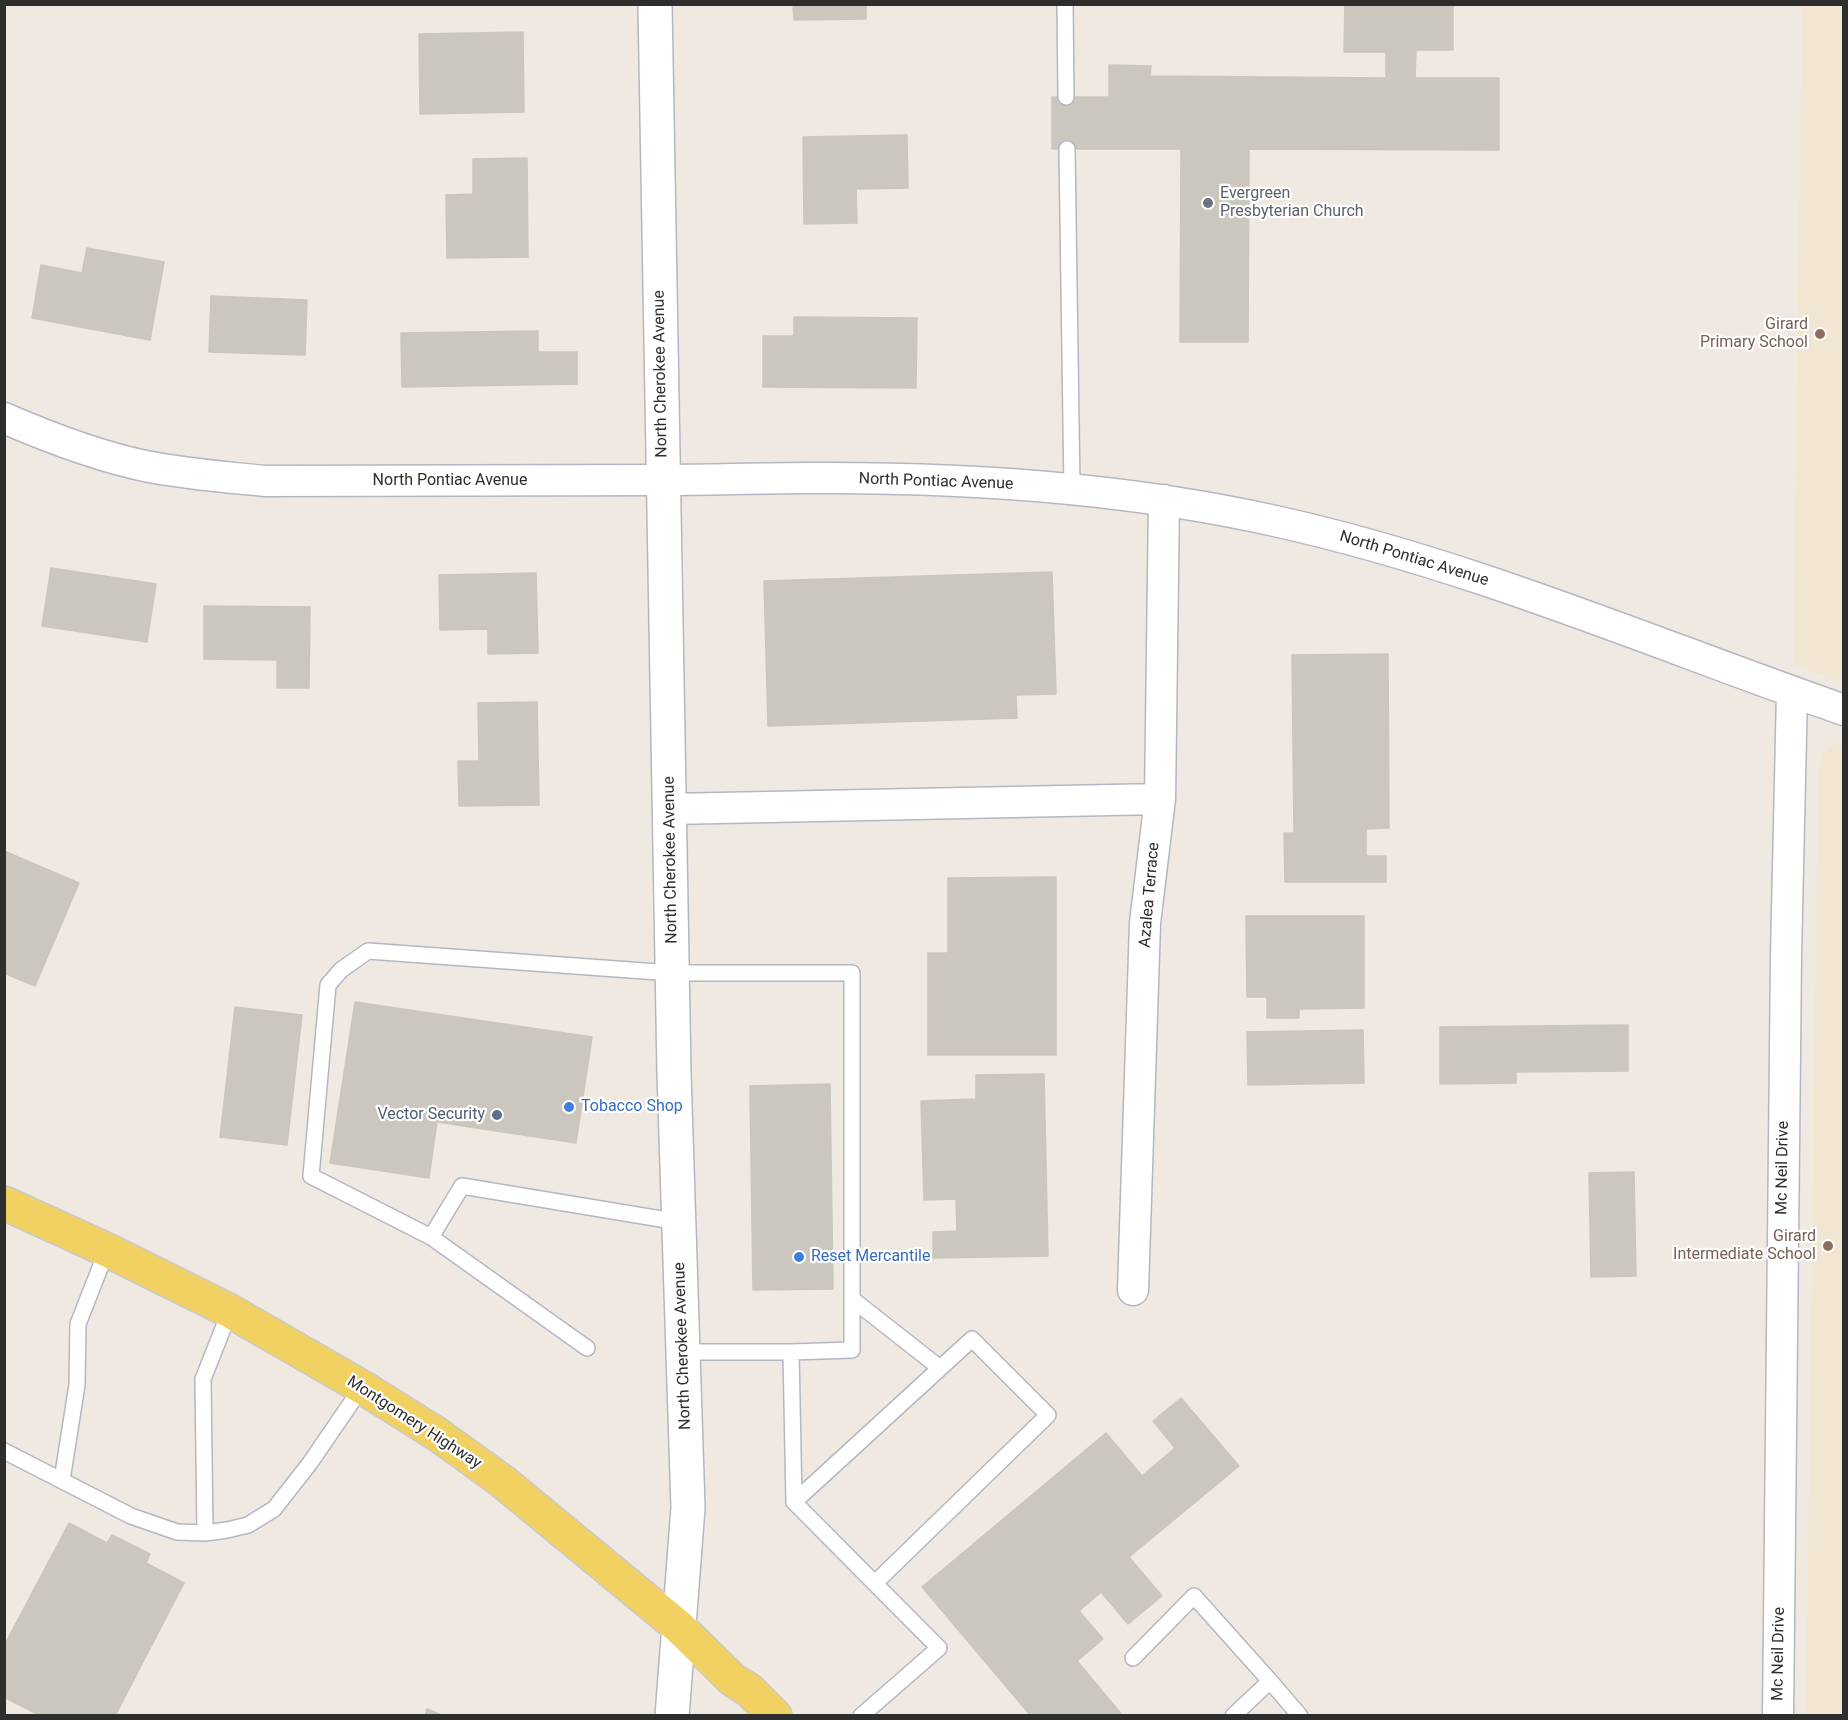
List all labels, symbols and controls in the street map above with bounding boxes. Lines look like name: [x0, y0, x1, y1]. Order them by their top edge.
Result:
place label: Evergreen Presbyterian Church: [1220, 184, 1364, 222]
marker: Evergreen Presbyterian Church: [1201, 196, 1215, 210]
street label: North Cherokee Avenue: [650, 290, 672, 458]
place label: Girard Primary School: [1700, 315, 1808, 353]
marker: Girard Primary School: [1813, 327, 1827, 341]
street label: North Pontiac Avenue: [858, 470, 1014, 494]
street label: North Pontiac Avenue: [373, 471, 527, 491]
street label: North Pontiac Avenue: [1337, 527, 1491, 591]
street label: North Cherokee Avenue: [660, 776, 682, 944]
street label: Azalea Terrace: [1136, 842, 1164, 948]
place label: Tobacco Shop: [581, 1097, 683, 1117]
marker: Tobacco Shop: [562, 1100, 576, 1114]
place label: Vector Security: [377, 1105, 485, 1125]
marker: Vector Security: [490, 1108, 504, 1122]
street label: Mc Neil Drive: [1773, 1121, 1793, 1215]
place label: Girard Intermediate School: [1673, 1227, 1816, 1265]
marker: Girard Intermediate School: [1821, 1239, 1835, 1253]
place label: Reset Mercantile: [811, 1247, 930, 1267]
marker: Reset Mercantile: [792, 1250, 806, 1264]
street label: North Cherokee Avenue: [670, 1262, 696, 1430]
street label: Montgomery Highway: [343, 1372, 485, 1474]
street label: Mc Neil Drive: [1769, 1607, 1789, 1701]

